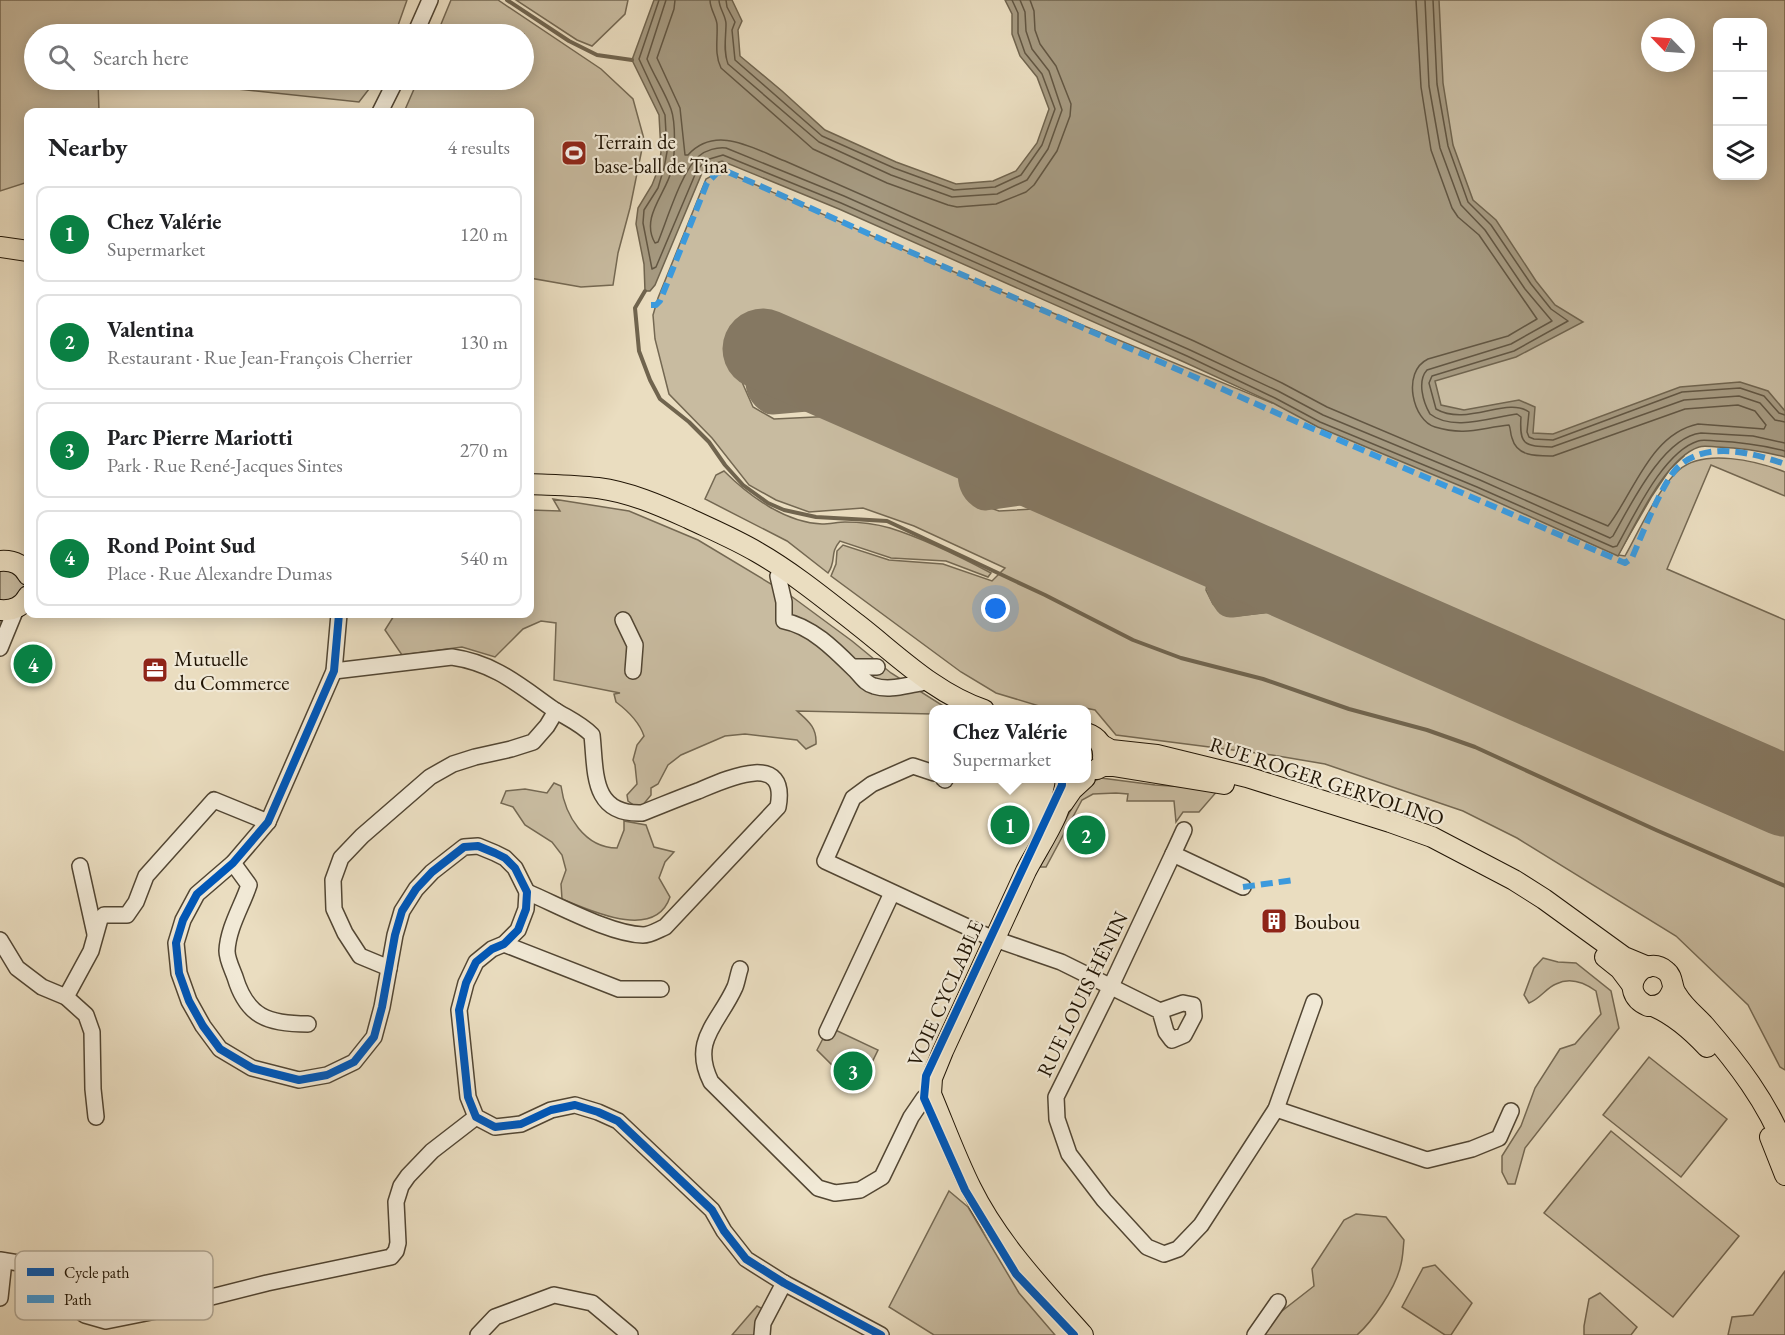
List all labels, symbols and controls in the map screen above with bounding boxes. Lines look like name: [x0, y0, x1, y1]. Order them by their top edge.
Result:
north arrow: [1641, 18, 1695, 72]
map controls: [1713, 18, 1767, 180]
button: +: [1713, 18, 1767, 72]
search box: [24, 24, 534, 90]
icon: search: [45, 41, 78, 74]
text: Search here: [93, 43, 188, 72]
button: −: [1713, 72, 1767, 126]
button: layers: [1713, 126, 1767, 180]
place label: Terrain de base-ball de Tina: [594, 128, 729, 179]
text: Nearby: [48, 130, 128, 164]
text: 4 results: [447, 134, 510, 160]
sports icon: Terrain de base-ball de Tina: [559, 138, 589, 168]
text: Chez Valérie: [107, 207, 222, 236]
text: 1: [64, 221, 75, 247]
text: 120 m: [460, 221, 508, 247]
text: Supermarket: [107, 236, 205, 262]
text: Valentina: [107, 315, 194, 344]
text: 2: [64, 329, 75, 355]
text: 130 m: [460, 329, 508, 355]
text: Restaurant · Rue Jean-François Cherrier: [107, 344, 413, 370]
text: Parc Pierre Mariotti: [107, 423, 293, 452]
text: 3: [64, 437, 75, 463]
text: 270 m: [460, 437, 508, 463]
text: Park · Rue René-Jacques Sintes: [107, 452, 343, 478]
text: Rond Point Sud: [107, 531, 256, 560]
text: 4: [64, 545, 75, 571]
text: 540 m: [460, 545, 508, 571]
text: Place · Rue Alexandre Dumas: [107, 560, 332, 586]
your location: [981, 594, 1010, 623]
pin: 4: [14, 642, 52, 686]
place label: Mutuelle du Commerce: [174, 645, 289, 696]
office icon: Mutuelle du Commerce: [140, 655, 170, 685]
popup: [929, 705, 1091, 783]
text: Chez Valérie: [953, 717, 1067, 746]
street label: RUE ROGER GERVOLINO: [1206, 730, 1448, 832]
text: Supermarket: [953, 746, 1051, 772]
pin: 1: [990, 802, 1030, 848]
pin: 2: [1066, 812, 1106, 858]
building icon: Boubou: [1259, 906, 1289, 936]
street label: RUE LOUIS HÉNIN: [1030, 907, 1134, 1081]
place label: Boubou: [1294, 908, 1360, 935]
street label: VOIE CYCLABLE: [901, 915, 989, 1070]
pin: 3: [834, 1048, 872, 1094]
legend: [15, 1251, 213, 1320]
text: Cycle path: [64, 1262, 129, 1283]
text: Path: [64, 1289, 92, 1310]

